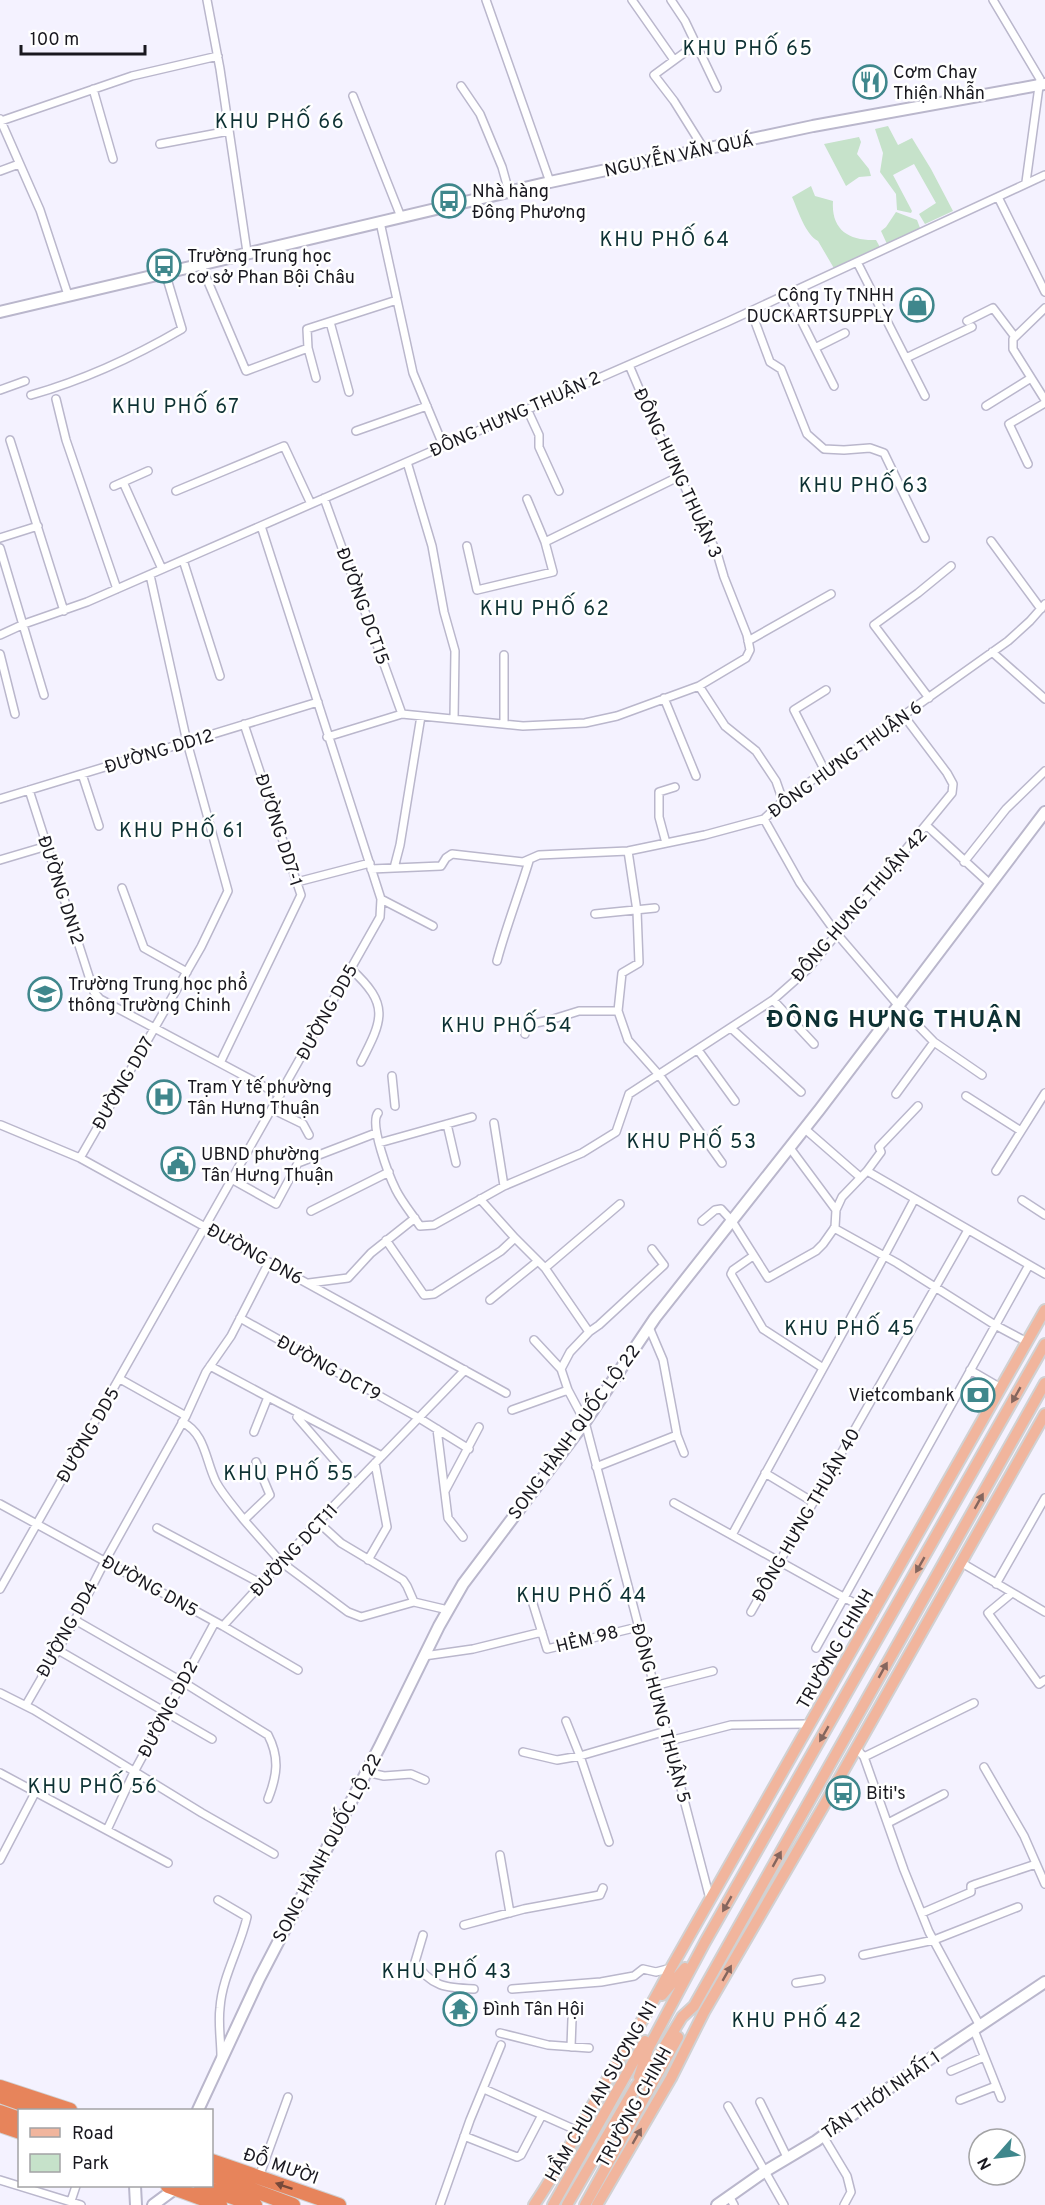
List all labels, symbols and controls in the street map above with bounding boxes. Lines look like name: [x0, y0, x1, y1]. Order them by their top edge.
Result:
scale bar: [21, 18, 146, 56]
text: 100 m: [30, 29, 79, 52]
district label: KHU PHỐ 65: [683, 32, 813, 63]
place label: Cơm Chay Thiện Nhẫn: [893, 62, 985, 106]
restaurant icon: Cơm Chay Thiện Nhẫn: [852, 64, 888, 100]
district label: KHU PHỐ 66: [215, 105, 345, 136]
street label: NGUYỄN VĂN QUÁ: [602, 125, 756, 183]
place label: Nhà hàng Đông Phương: [472, 181, 586, 225]
bus stop icon: Nhà hàng Đông Phương: [431, 183, 467, 219]
district label: KHU PHỐ 64: [600, 223, 730, 254]
place label: Trường Trung học cơ sở Phan Bội Châu: [187, 246, 355, 290]
bus stop icon: Trường Trung học cơ sở Phan Bội Châu: [146, 248, 182, 284]
place label: Công Ty TNHH DUCKARTSUPPLY: [746, 285, 894, 329]
shop icon: Công Ty TNHH DUCKARTSUPPLY: [899, 287, 935, 323]
street label: ĐÔNG HƯNG THUẬN 2: [426, 365, 605, 463]
street label: ĐÔNG HƯNG THUẬN 3: [627, 384, 728, 562]
district label: KHU PHỐ 67: [112, 390, 240, 421]
district label: KHU PHỐ 63: [799, 469, 929, 500]
street label: ĐƯỜNG DCT15: [330, 544, 395, 668]
district label: KHU PHỐ 62: [480, 592, 610, 623]
street label: ĐÔNG HƯNG THUẬN 6: [763, 695, 927, 824]
street label: ĐƯỜNG DD12: [101, 723, 217, 780]
street label: ĐƯỜNG DD7-1: [249, 771, 308, 890]
district label: KHU PHỐ 61: [119, 814, 245, 845]
street label: ĐÔNG HƯNG THUẬN 42: [786, 823, 933, 988]
street label: ĐƯỜNG DN12: [31, 832, 90, 948]
street label: ĐƯỜNG DD5: [291, 960, 364, 1065]
place label: Trường Trung học phổ thông Trường Chinh: [68, 970, 248, 1018]
school or university icon: Trường Trung học phổ thông Trường Chinh: [27, 976, 63, 1012]
district label: ĐÔNG HƯNG THUẬN: [767, 1004, 1023, 1036]
district label: KHU PHỐ 54: [441, 1009, 573, 1040]
street label: ĐƯỜNG DD7: [87, 1032, 160, 1134]
place label: Trạm Y tế phường Tân Hưng Thuận: [187, 1076, 332, 1121]
hospital icon: Trạm Y tế phường Tân Hưng Thuận: [146, 1079, 182, 1115]
district label: KHU PHỐ 53: [626, 1125, 758, 1156]
place label: UBND phường Tân Hưng Thuận: [201, 1144, 334, 1188]
public building icon: UBND phường Tân Hưng Thuận: [160, 1146, 196, 1182]
street label: ĐƯỜNG DN6: [202, 1218, 307, 1291]
district label: KHU PHỐ 45: [784, 1312, 916, 1343]
street label: ĐƯỜNG DCT9: [272, 1329, 385, 1407]
street label: SONG HÀNH QUỐC LỘ 22: [500, 1338, 646, 1525]
bank icon: Vietcombank: [960, 1377, 996, 1413]
street label: ĐƯỜNG DD5: [51, 1383, 126, 1488]
place label: Vietcombank: [848, 1385, 955, 1408]
one-way arrow: [1011, 1387, 1021, 1404]
street label: ĐÔNG HƯNG THUẬN 40: [746, 1424, 866, 1607]
district label: KHU PHỐ 55: [223, 1457, 355, 1488]
one-way arrow: [974, 1492, 984, 1509]
street label: ĐƯỜNG DCT11: [245, 1498, 344, 1602]
street label: ĐƯỜNG DN5: [97, 1550, 203, 1623]
one-way arrow: [915, 1557, 925, 1574]
street label: ĐƯỜNG DD4: [31, 1577, 104, 1682]
district label: KHU PHỐ 44: [516, 1579, 648, 1610]
street label: TRƯỜNG CHINH: [791, 1585, 880, 1714]
street label: HẺM 98: [553, 1619, 621, 1659]
street label: ĐÔNG HƯNG THUẬN 5: [624, 1620, 697, 1806]
street label: ĐƯỜNG DD2: [132, 1656, 204, 1762]
one-way arrow: [878, 1661, 888, 1678]
one-way arrow: [818, 1726, 829, 1742]
street label: SONG HÀNH QUỐC LỘ 22: [264, 1748, 388, 1947]
district label: KHU PHỐ 56: [28, 1770, 158, 1801]
bus stop icon: Biti's: [825, 1775, 861, 1811]
place label: Biti's: [866, 1783, 906, 1806]
one-way arrow: [772, 1850, 782, 1867]
one-way arrow: [722, 1896, 732, 1913]
district label: KHU PHỐ 43: [381, 1955, 513, 1986]
one-way arrow: [721, 1964, 731, 1981]
temple icon: Đình Tân Hội: [442, 1991, 478, 2027]
street label: HẦM CHUI AN SƯƠNG N1: [537, 1995, 664, 2186]
place label: Đình Tân Hội: [483, 1999, 584, 2022]
district label: KHU PHỐ 42: [731, 2004, 863, 2035]
street label: TRƯỜNG CHINH: [591, 2042, 678, 2172]
street label: TÂN THỚI NHẤT 1: [815, 2043, 946, 2146]
legend: [18, 2109, 213, 2187]
text: Road: [72, 2123, 114, 2146]
north arrow: [967, 2127, 1027, 2187]
one-way arrow: [632, 2128, 642, 2145]
street label: ĐỖ MƯỜI: [240, 2138, 323, 2191]
text: Park: [72, 2153, 109, 2176]
text: N: [974, 2153, 997, 2173]
one-way arrow: [274, 2180, 292, 2190]

